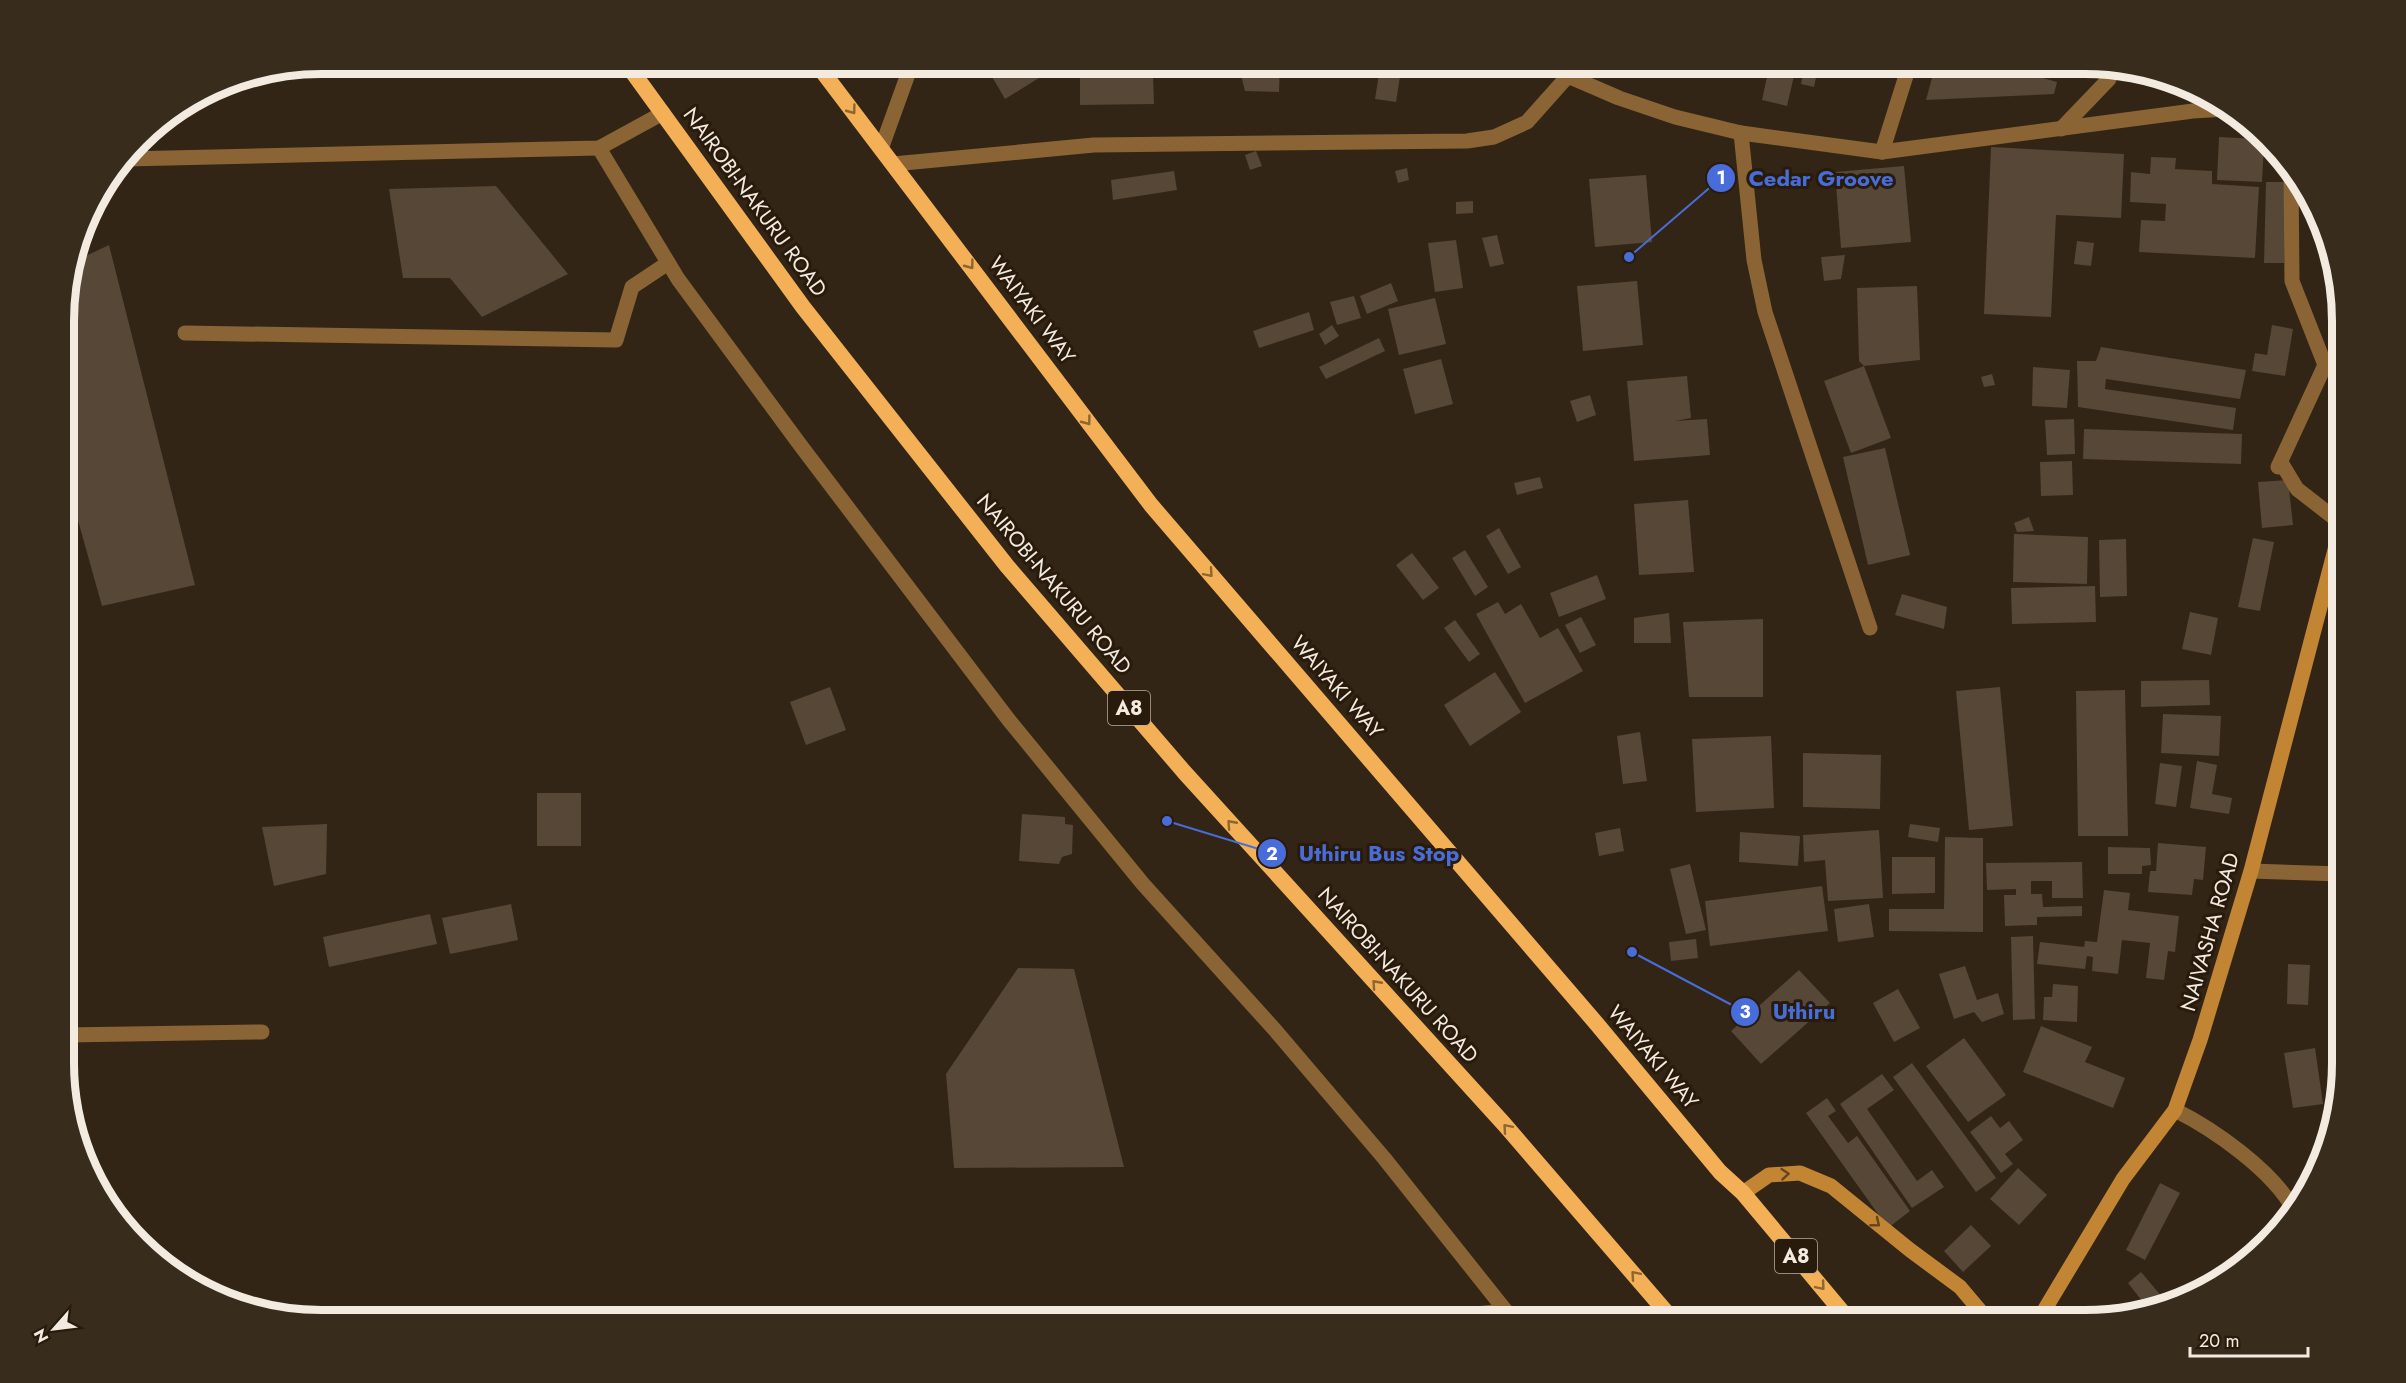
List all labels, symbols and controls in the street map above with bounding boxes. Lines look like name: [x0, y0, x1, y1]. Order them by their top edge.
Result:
street label: NAIROBI-NAKURU ROAD: [676, 101, 834, 303]
one-way arrow: [844, 103, 855, 114]
callout: Cedar Groove: [1706, 158, 1906, 198]
text: Cedar Groove: [1748, 162, 1894, 194]
text: 1: [1716, 165, 1726, 191]
street label: WAIYAKI WAY: [982, 250, 1082, 370]
one-way arrow: [962, 258, 973, 269]
one-way arrow: [1080, 414, 1091, 425]
street label: NAIROBI-NAKURU ROAD: [970, 487, 1138, 681]
one-way arrow: [1202, 566, 1213, 577]
street label: WAIYAKI WAY: [1284, 629, 1390, 745]
road number: A8: [1108, 691, 1150, 725]
one-way arrow: [1227, 820, 1238, 830]
callout: Uthiru Bus Stop: [1257, 833, 1471, 873]
text: Uthiru Bus Stop: [1299, 837, 1459, 869]
text: 2: [1266, 841, 1278, 867]
street label: NAIVASHA ROAD: [2173, 849, 2247, 1015]
street label: NAIROBI-NAKURU ROAD: [1311, 881, 1485, 1069]
one-way arrow: [1372, 980, 1383, 990]
callout: Uthiru: [1730, 992, 1847, 1032]
text: Uthiru: [1773, 995, 1835, 1027]
street label: WAIYAKI WAY: [1601, 999, 1706, 1116]
text: 3: [1739, 999, 1751, 1025]
one-way arrow: [1503, 1124, 1514, 1135]
one-way arrow: [1781, 1168, 1790, 1181]
one-way arrow: [1870, 1215, 1881, 1226]
road number: A8: [1775, 1239, 1817, 1273]
one-way arrow: [1631, 1271, 1642, 1282]
one-way arrow: [1814, 1280, 1825, 1291]
north arrow: [24, 1299, 84, 1359]
scale bar: [2190, 1320, 2308, 1358]
text: N: [28, 1325, 54, 1347]
text: 20 m: [2199, 1328, 2239, 1354]

